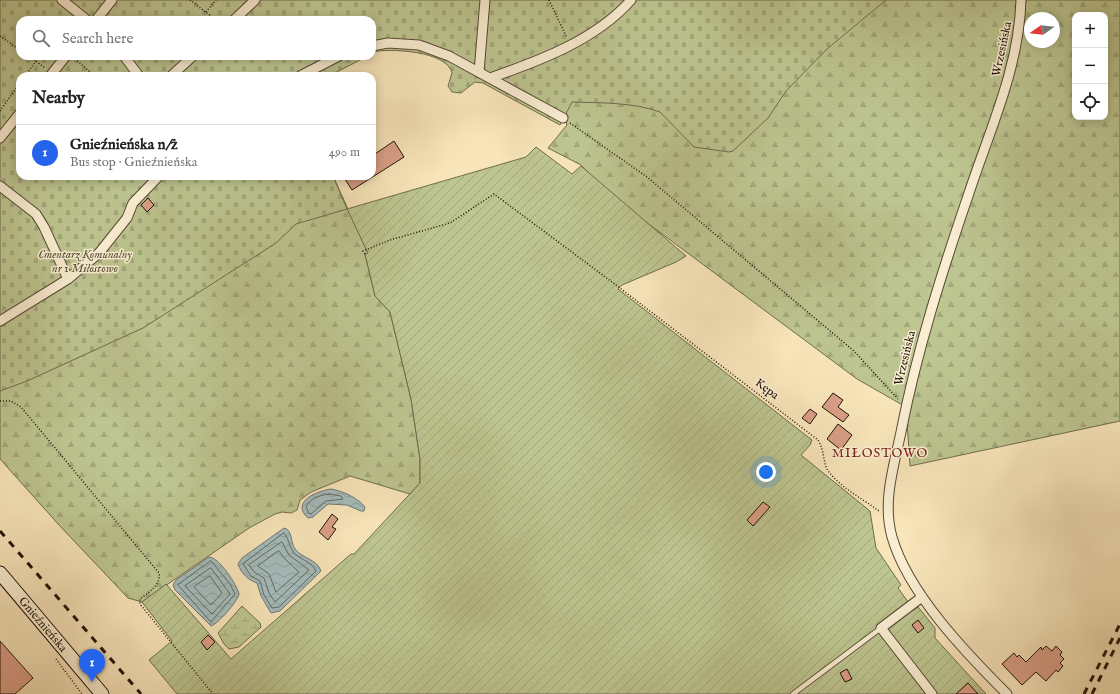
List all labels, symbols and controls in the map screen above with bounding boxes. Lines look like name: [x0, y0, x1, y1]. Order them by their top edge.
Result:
north arrow: [1024, 12, 1060, 48]
map controls: [1072, 12, 1108, 120]
button: +: [1072, 12, 1108, 48]
search box: [16, 16, 376, 60]
street label: Wrzesińska: [989, 19, 1015, 78]
icon: search: [30, 27, 52, 49]
text: Search here: [62, 29, 133, 48]
button: −: [1072, 48, 1108, 84]
button: locate: [1072, 84, 1108, 120]
text: Nearby: [32, 88, 85, 109]
text: Gnieźnieńska n/ż: [70, 135, 178, 154]
text: 1: [43, 144, 47, 161]
text: 490 m: [329, 144, 360, 161]
text: Bus stop · Gnieźnieńska: [70, 154, 197, 171]
park label: Cmentarz Komunalny nr 1 Miłostowo: [38, 247, 132, 276]
street label: Wrzesińska: [891, 328, 919, 387]
street label: Kępa: [752, 375, 782, 404]
district label: MIŁOSTOWO: [832, 445, 928, 462]
your location: [756, 462, 776, 482]
street label: Gnieźnieńska: [16, 594, 71, 655]
pin: 1: [79, 649, 105, 682]

